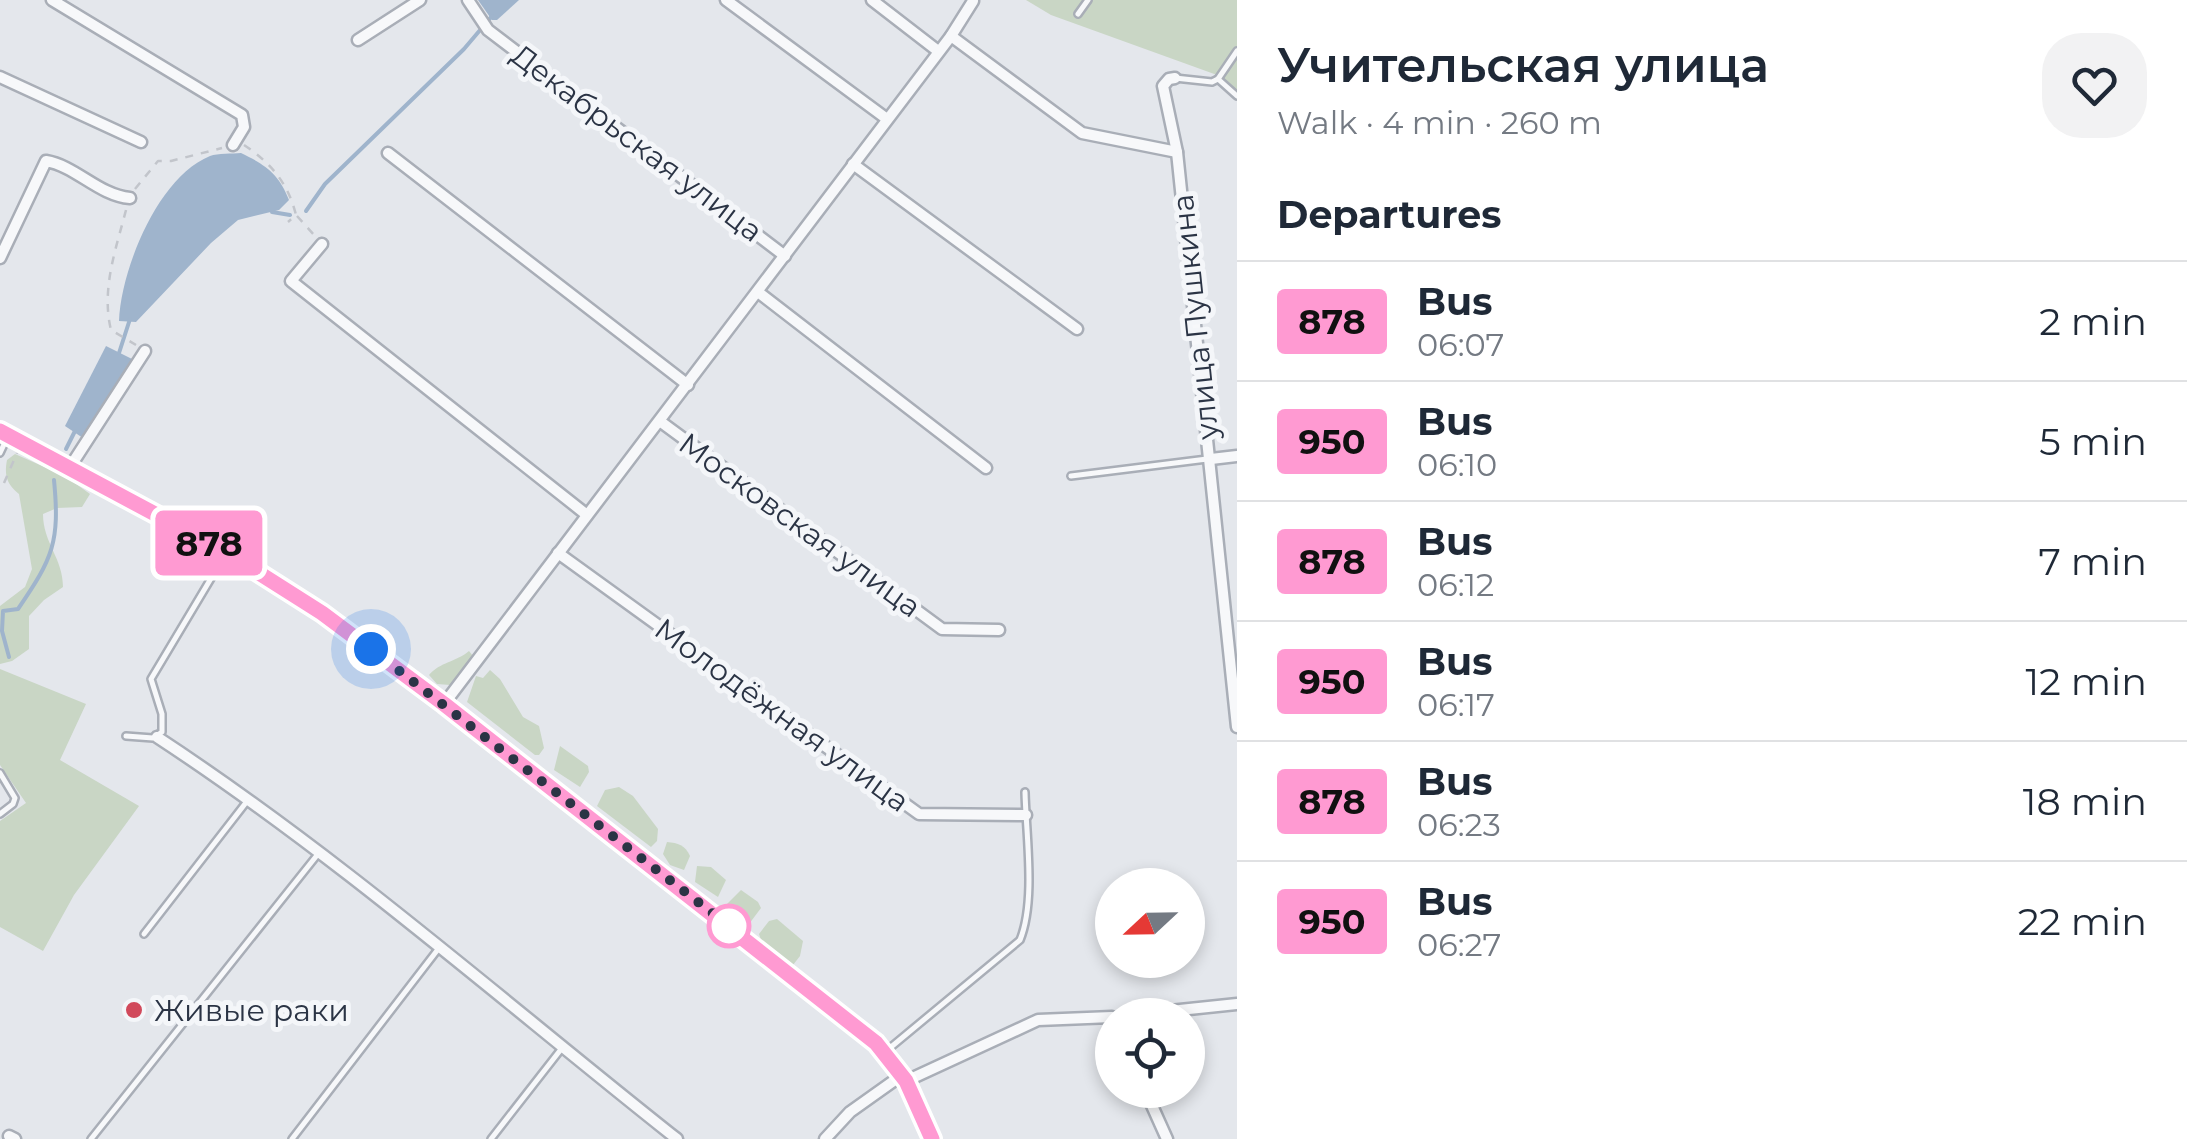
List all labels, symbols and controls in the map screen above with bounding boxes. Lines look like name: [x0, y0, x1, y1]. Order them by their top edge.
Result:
button: heart: [2042, 33, 2147, 138]
street label: Декабрьская улица: [504, 36, 770, 250]
text: Учительская улица: [1277, 36, 1769, 94]
text: Walk · 4 min · 260 m: [1277, 103, 1602, 142]
text: Departures: [1277, 191, 1501, 238]
street label: улица Пушкина: [1164, 192, 1226, 443]
text: Bus: [1417, 278, 1492, 325]
text: 2 min: [2039, 298, 2147, 345]
text: 878: [1298, 300, 1366, 343]
text: 06:07: [1417, 325, 1504, 364]
text: Bus: [1417, 398, 1492, 445]
text: 5 min: [2039, 418, 2147, 465]
text: 950: [1299, 420, 1365, 463]
street label: Московская улица: [672, 425, 928, 625]
text: 06:10: [1417, 445, 1497, 484]
line badge: 878: [152, 510, 266, 576]
text: Bus: [1417, 518, 1492, 565]
text: 878: [175, 522, 243, 565]
text: 7 min: [2038, 538, 2147, 585]
text: 878: [1298, 540, 1366, 583]
text: 06:12: [1417, 565, 1494, 604]
street label: Молодёжная улица: [647, 610, 917, 820]
your location: [346, 624, 396, 674]
text: Bus: [1417, 638, 1492, 685]
text: 12 min: [2026, 658, 2147, 705]
text: 950: [1299, 660, 1365, 703]
text: 06:17: [1417, 685, 1495, 724]
text: Bus: [1417, 758, 1492, 805]
text: 18 min: [2023, 778, 2147, 825]
text: 878: [1298, 780, 1366, 823]
text: 06:23: [1417, 805, 1501, 844]
north arrow: [1095, 868, 1205, 978]
map controls: [1095, 868, 1205, 1108]
text: Bus: [1417, 878, 1492, 925]
text: 22 min: [2018, 898, 2147, 945]
text: 950: [1299, 900, 1365, 943]
unlabelled marker: [708, 905, 750, 947]
text: 06:27: [1417, 925, 1501, 964]
place label: Живые раки: [154, 992, 349, 1029]
button: locate: [1095, 998, 1205, 1108]
marker: Живые раки: [123, 999, 145, 1021]

